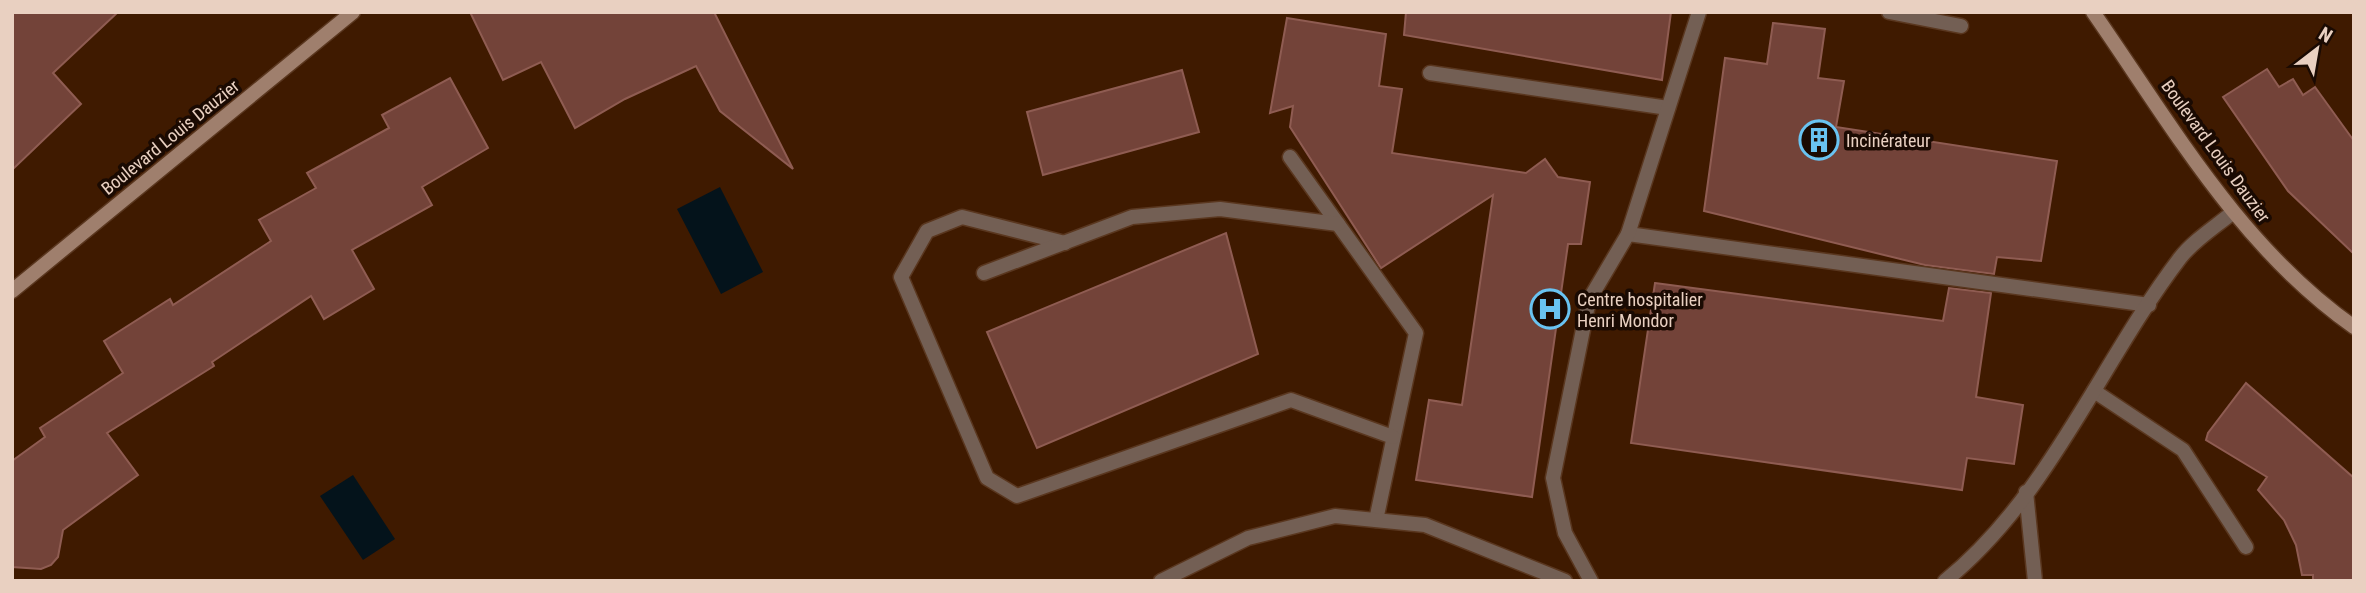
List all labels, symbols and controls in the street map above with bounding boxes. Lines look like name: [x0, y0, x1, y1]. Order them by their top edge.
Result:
north arrow: [2282, 14, 2352, 84]
text: N: [2315, 22, 2336, 48]
street label: Boulevard Louis Dauzier: [97, 75, 243, 199]
street label: Boulevard Louis Dauzier: [2157, 76, 2275, 227]
building icon: Incinérateur: [1798, 119, 1840, 161]
place label: Incinérateur: [1846, 130, 1931, 151]
hospital icon: Centre hospitalier Henri Mondor: [1529, 288, 1571, 330]
place label: Centre hospitalier Henri Mondor: [1577, 289, 1703, 331]

